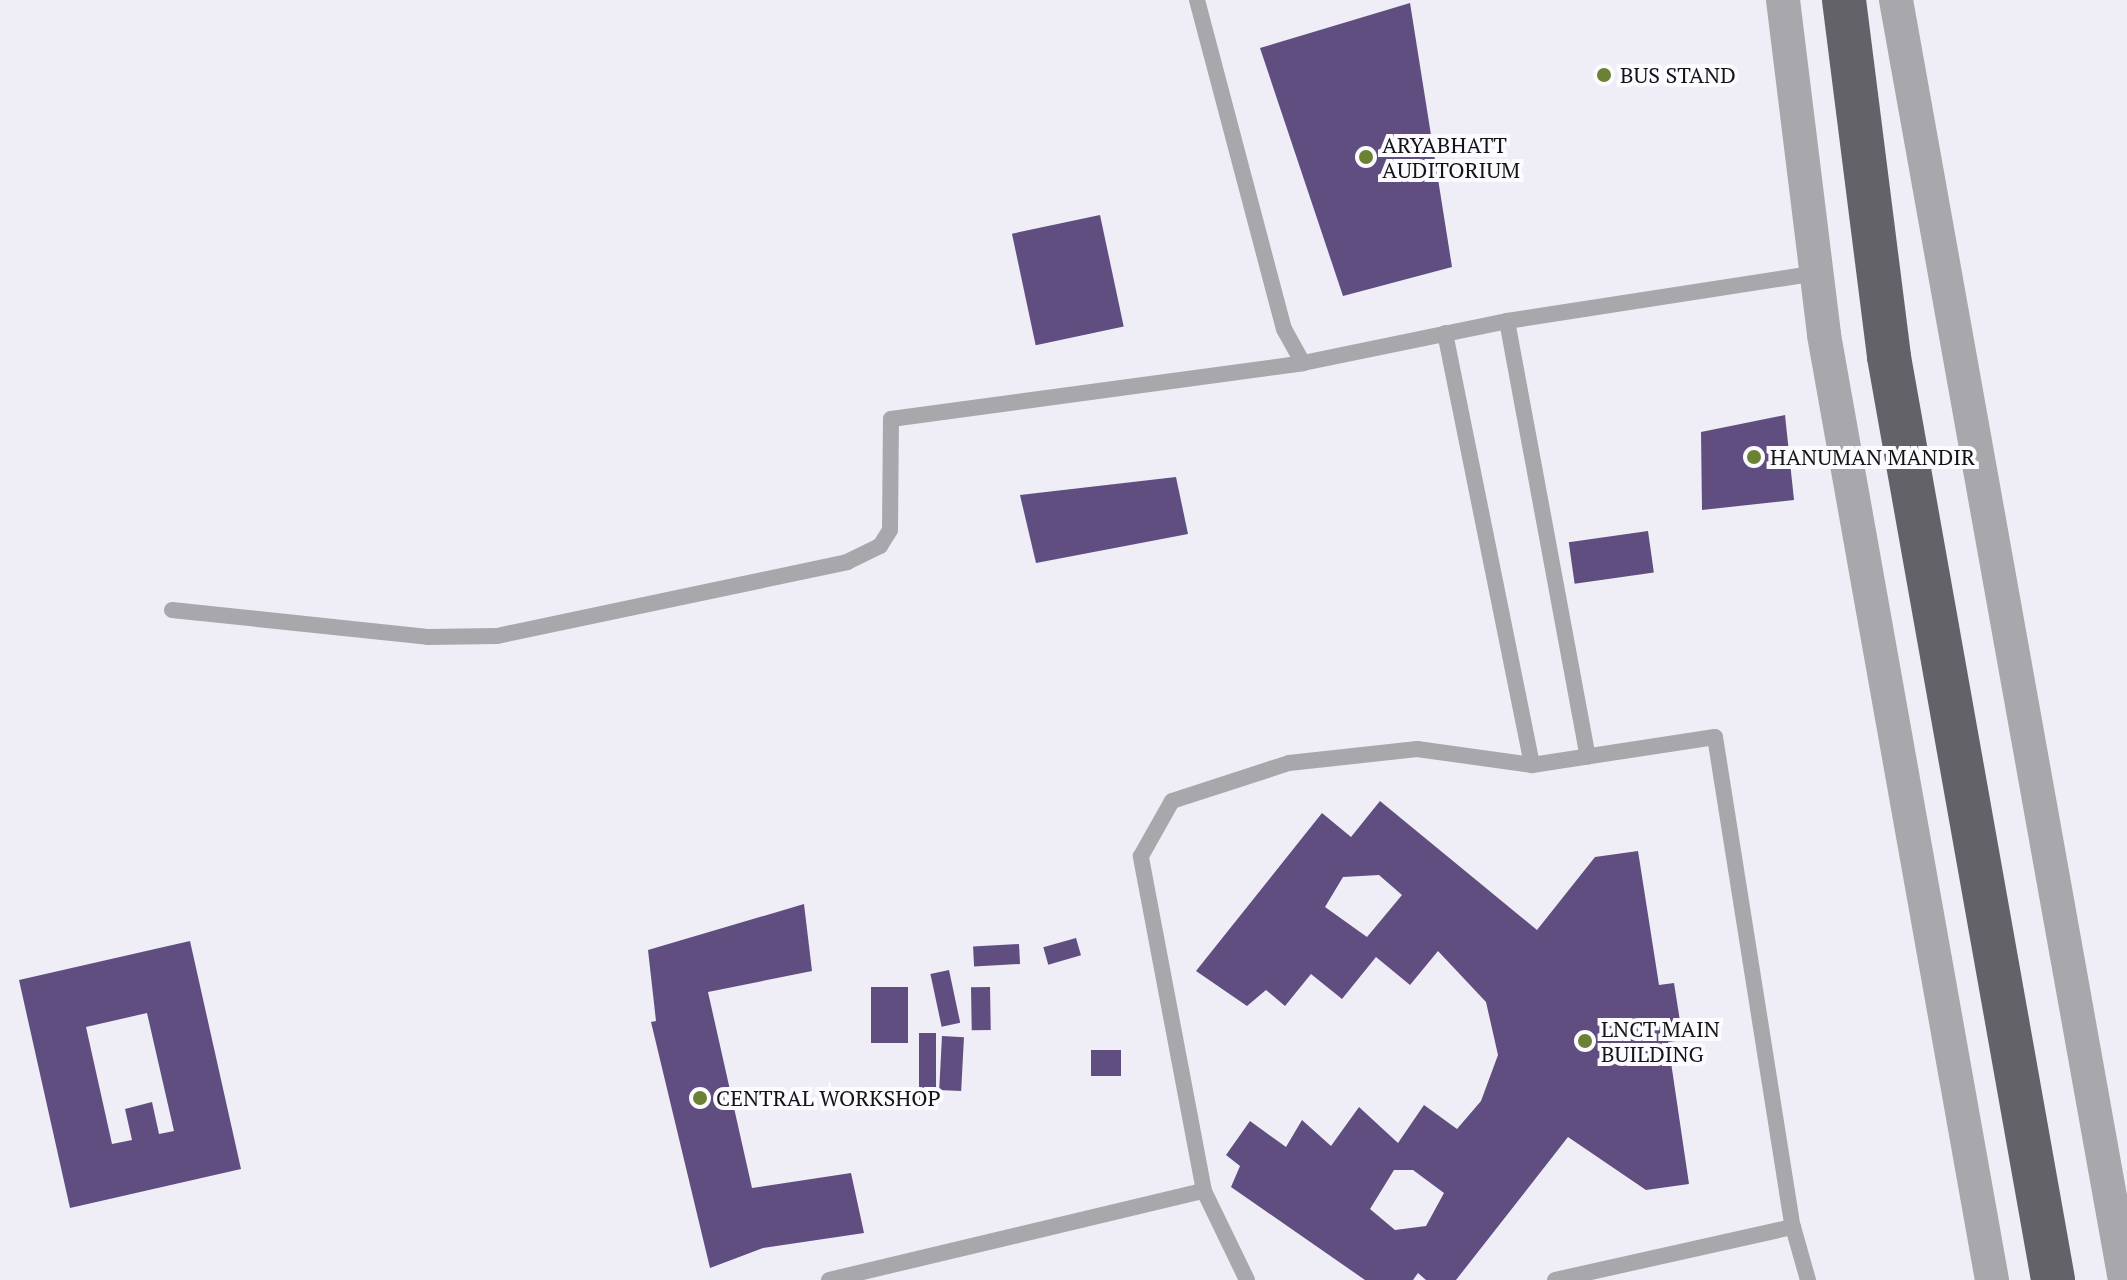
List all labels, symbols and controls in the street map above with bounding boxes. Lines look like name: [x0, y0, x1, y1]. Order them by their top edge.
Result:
place label: BUS STAND: [1620, 62, 1736, 88]
marker: BUS STAND: [1595, 66, 1613, 84]
place label: ARYABHATT AUDITORIUM: [1382, 131, 1520, 182]
marker: ARYABHATT AUDITORIUM: [1357, 148, 1375, 166]
place label: HANUMAN MANDIR: [1770, 444, 1975, 470]
marker: HANUMAN MANDIR: [1745, 448, 1763, 466]
place label: LNCT MAIN BUILDING: [1601, 1015, 1720, 1066]
marker: LNCT MAIN BUILDING: [1576, 1032, 1594, 1050]
place label: CENTRAL WORKSHOP: [716, 1085, 941, 1111]
marker: CENTRAL WORKSHOP: [691, 1089, 709, 1107]

